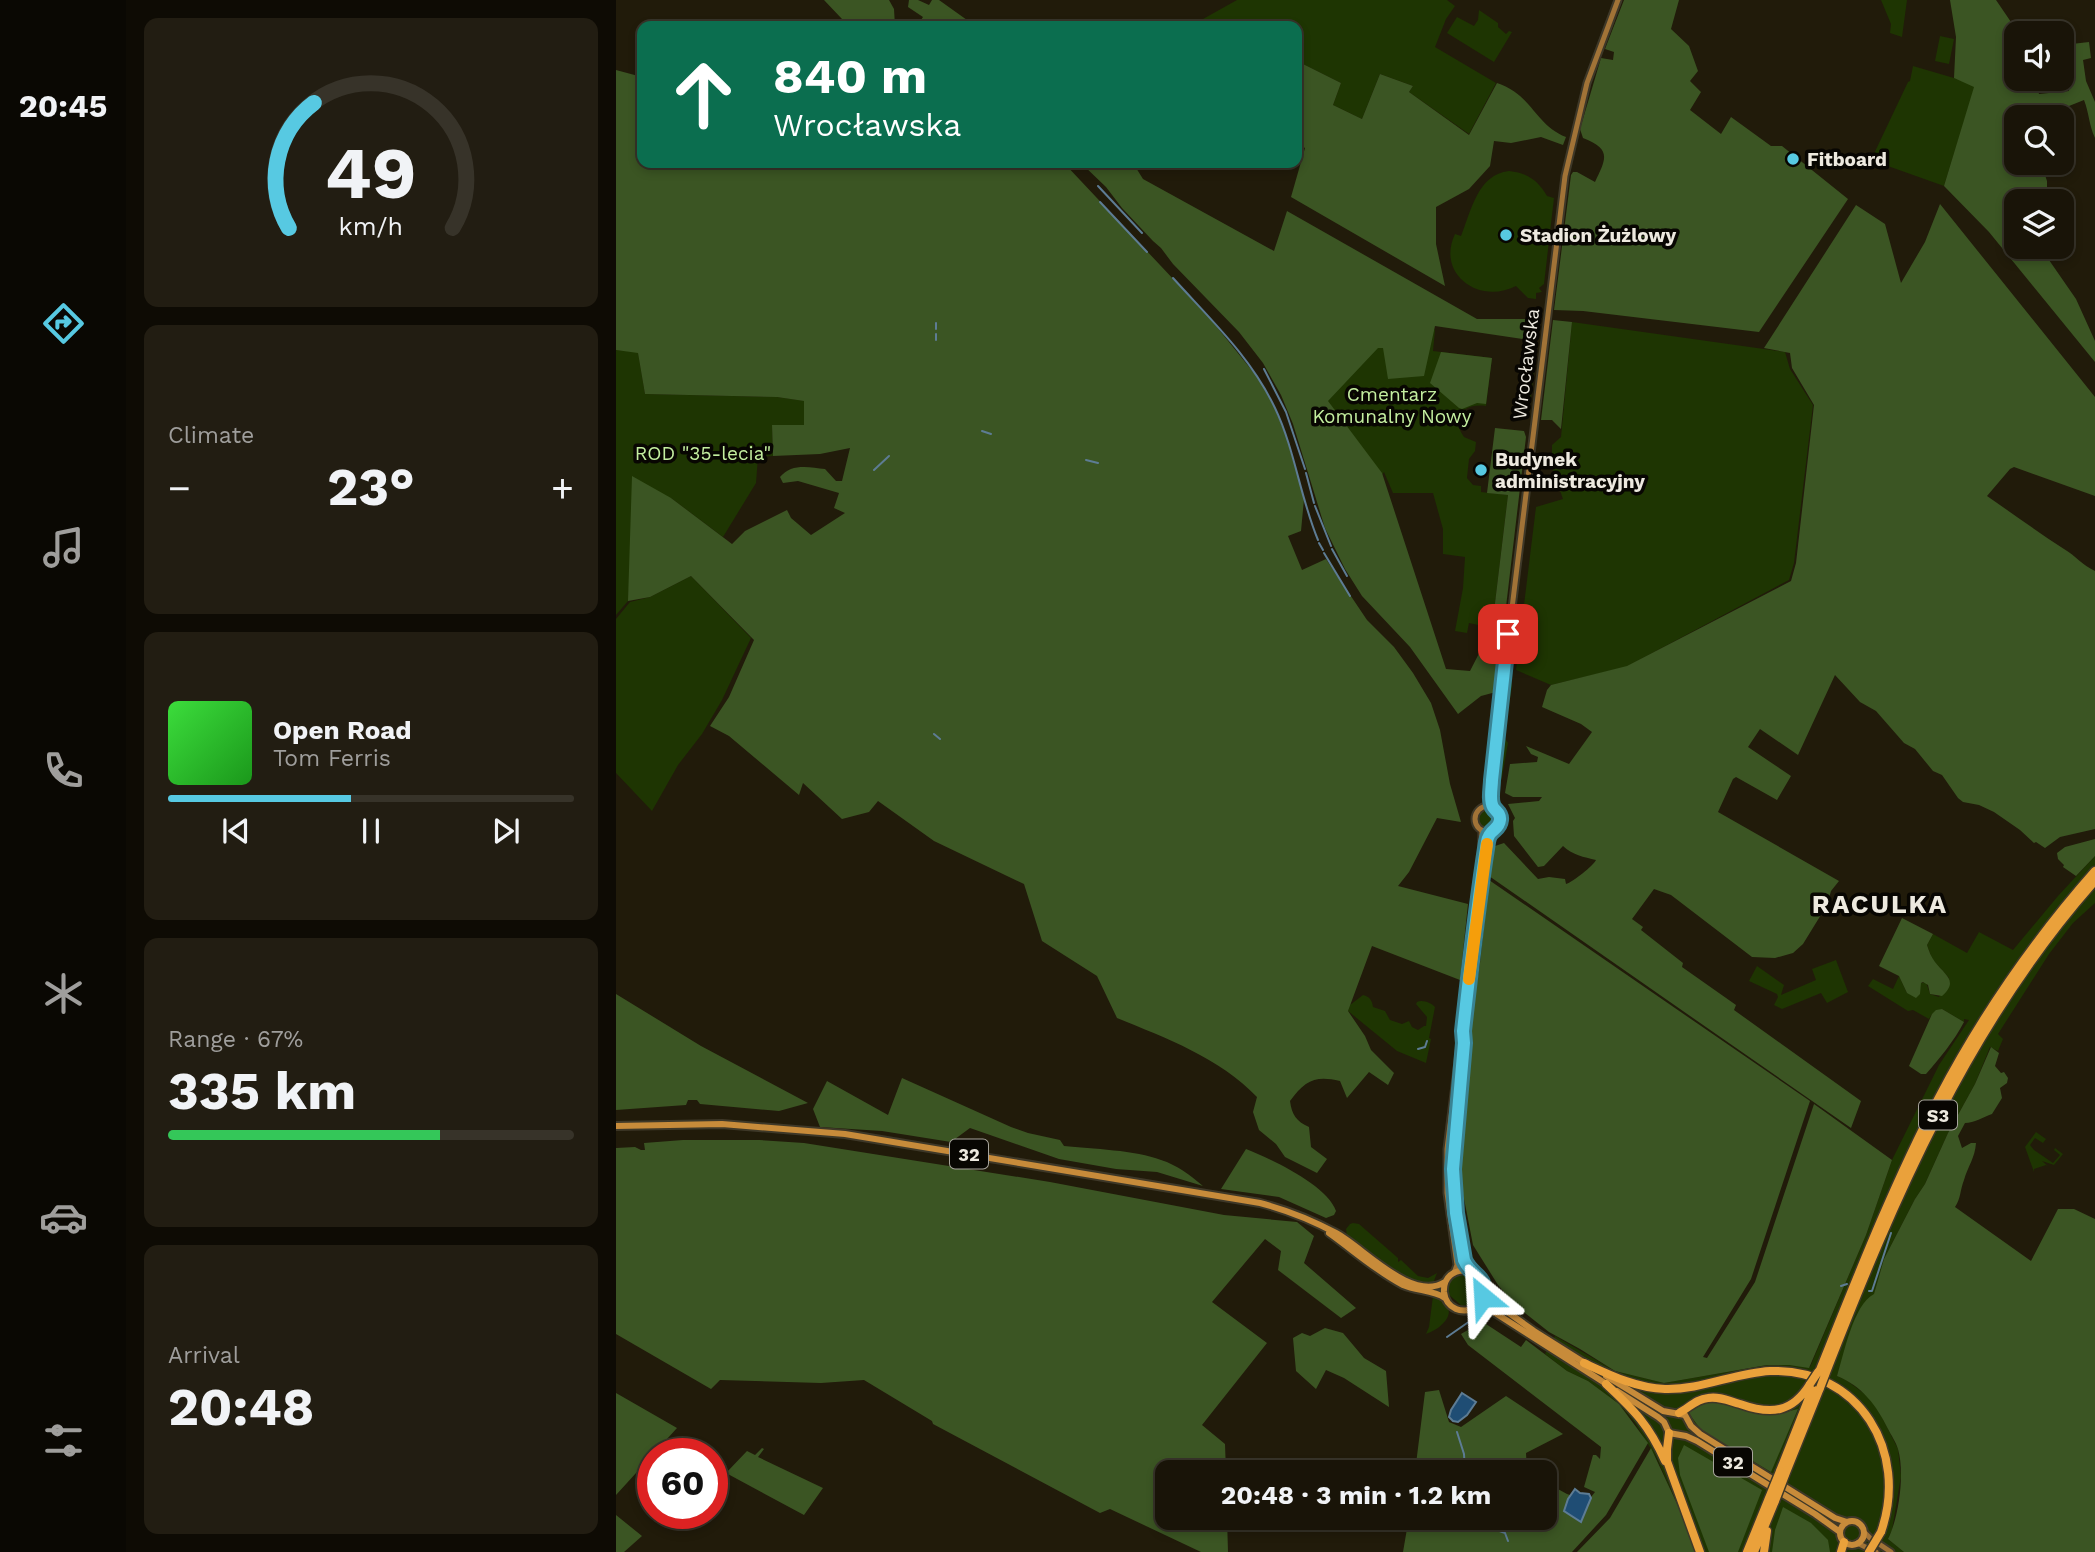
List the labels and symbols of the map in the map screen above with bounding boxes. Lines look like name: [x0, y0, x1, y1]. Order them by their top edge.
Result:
place label: Fitboard: [1807, 148, 1887, 171]
marker: Fitboard: [1785, 151, 1801, 167]
place label: Stadion Żużlowy: [1520, 224, 1677, 247]
marker: Stadion Żużlowy: [1498, 227, 1514, 243]
street label: Wrocławska: [1508, 307, 1544, 421]
park label: Cmentarz Komunalny Nowy: [1312, 383, 1472, 428]
park label: ROD "35-lecia": [635, 442, 771, 465]
place label: Budynek administracyjny: [1495, 448, 1645, 493]
marker: Budynek administracyjny: [1473, 462, 1489, 478]
pin: [1478, 604, 1538, 664]
district label: RACULKA: [1812, 889, 1948, 919]
road number: S3: [1919, 1100, 1957, 1130]
road number: 32: [950, 1140, 988, 1168]
position arrow: [1446, 1260, 1520, 1334]
speed limit sign: 60: [637, 1438, 728, 1529]
road number: 32: [1714, 1448, 1752, 1476]

